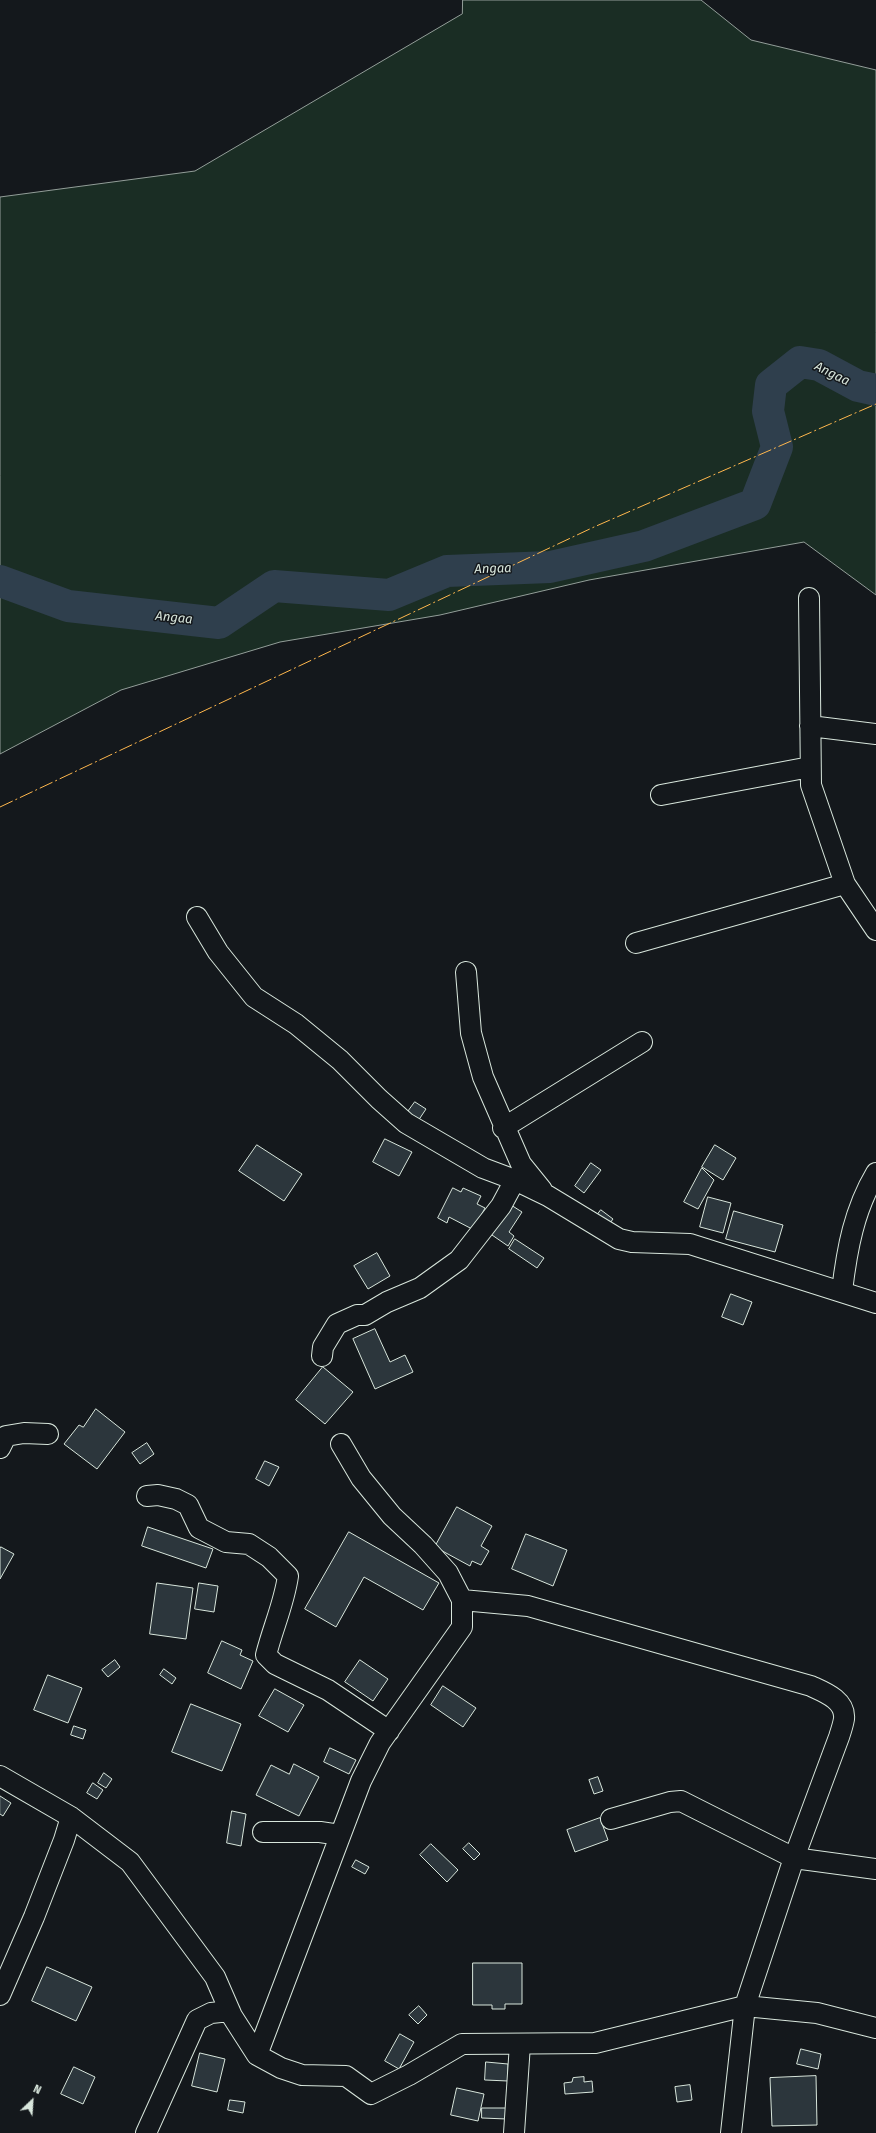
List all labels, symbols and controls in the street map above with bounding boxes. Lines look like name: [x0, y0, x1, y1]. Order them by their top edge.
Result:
water label: Angaa: [812, 359, 852, 389]
water label: Angaa: [474, 561, 512, 577]
water label: Angaa: [155, 608, 193, 628]
north arrow: [12, 2081, 52, 2121]
text: N: [31, 2082, 43, 2097]

